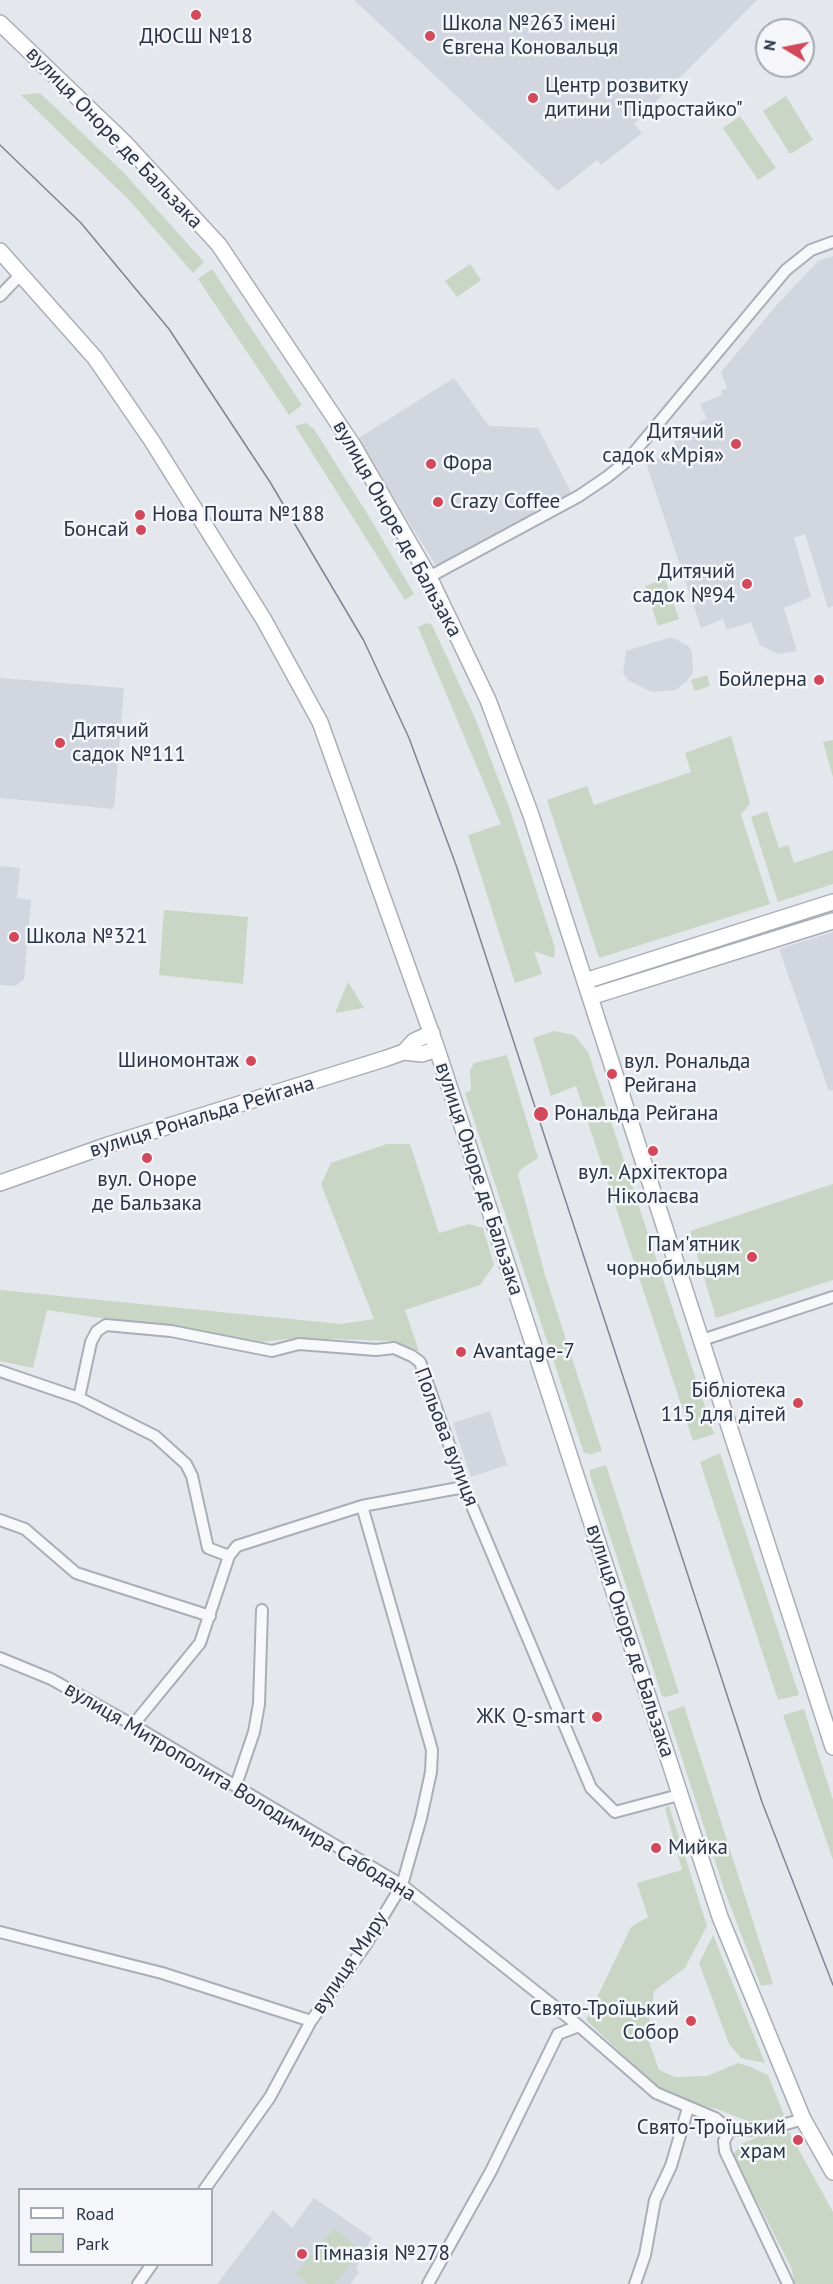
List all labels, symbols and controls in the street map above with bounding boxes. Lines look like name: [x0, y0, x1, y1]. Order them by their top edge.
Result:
marker: ДЮСШ №18: [189, 8, 203, 22]
place label: Школа №263 імені Євгена Коновальця: [442, 11, 618, 61]
north arrow: [755, 18, 815, 78]
place label: ДЮСШ №18: [139, 24, 253, 50]
marker: Школа №263 імені Євгена Коновальця: [423, 29, 437, 43]
text: N: [758, 38, 780, 52]
street label: вулиця Оноре де Бальзака: [20, 42, 208, 234]
place label: Центр розвитку дитини "Підростайко": [545, 73, 743, 123]
marker: Центр розвитку дитини "Підростайко": [526, 91, 540, 105]
street label: вулиця Оноре де Бальзака: [327, 416, 467, 642]
place label: Дитячий садок «Мрія»: [602, 419, 724, 469]
marker: Дитячий садок «Мрія»: [729, 437, 743, 451]
place label: Фора: [443, 451, 492, 477]
marker: Фора: [424, 457, 438, 471]
place label: Crazy Coffee: [450, 489, 560, 515]
marker: Crazy Coffee: [431, 495, 445, 509]
place label: Нова Пошта №188: [152, 502, 325, 528]
marker: Нова Пошта №188: [133, 508, 147, 522]
place label: Бонсай: [64, 517, 129, 543]
marker: Бонсай: [134, 523, 148, 537]
place label: Дитячий садок №94: [632, 559, 735, 609]
marker: Дитячий садок №94: [740, 577, 754, 591]
place label: Бойлерна: [718, 667, 807, 693]
marker: Бойлерна: [812, 673, 826, 687]
place label: Дитячий садок №111: [72, 718, 186, 768]
marker: Дитячий садок №111: [53, 736, 67, 750]
place label: Школа №321: [26, 924, 148, 950]
marker: Школа №321: [7, 930, 21, 944]
place label: Шиномонтаж: [118, 1048, 239, 1074]
place label: вул. Рональда Рейгана: [624, 1049, 750, 1099]
marker: Шиномонтаж: [244, 1054, 258, 1068]
street label: вулиця Оноре де Бальзака: [429, 1059, 529, 1299]
marker: вул. Рональда Рейгана: [605, 1067, 619, 1081]
street label: вулиця Рональда Рейгана: [87, 1071, 317, 1163]
place label: Рональда Рейгана: [554, 1101, 718, 1127]
marker: Рональда Рейгана: [532, 1105, 550, 1123]
marker: вул. Архітектора Ніколаєва: [646, 1144, 660, 1158]
marker: вул. Оноре де Бальзака: [140, 1151, 154, 1165]
place label: вул. Архітектора Ніколаєва: [578, 1160, 728, 1210]
place label: вул. Оноре де Бальзака: [92, 1167, 202, 1217]
place label: Пам'ятник чорнобильцям: [606, 1232, 740, 1282]
marker: Пам'ятник чорнобильцям: [745, 1250, 759, 1264]
place label: Avantage-7: [473, 1339, 575, 1365]
marker: Avantage-7: [454, 1345, 468, 1359]
street label: Польова вулиця: [408, 1364, 484, 1510]
place label: Бібліотека 115 для дітей: [661, 1378, 786, 1428]
marker: Бібліотека 115 для дітей: [791, 1396, 805, 1410]
street label: вулиця Оноре де Бальзака: [580, 1521, 680, 1761]
street label: вулиця Митрополита Володимира Сабодана: [60, 1677, 420, 1907]
place label: ЖК Q-smart: [477, 1704, 585, 1730]
marker: ЖК Q-smart: [590, 1710, 604, 1724]
place label: Мийка: [668, 1835, 728, 1861]
marker: Мийка: [649, 1841, 663, 1855]
street label: вулиця Миру: [307, 1907, 393, 2019]
place label: Свято-Троїцький Собор: [530, 1996, 679, 2046]
marker: Свято-Троїцький Собор: [684, 2014, 698, 2028]
place label: Свято-Троїцький храм: [637, 2115, 786, 2165]
marker: Свято-Троїцький храм: [791, 2133, 805, 2147]
legend: [18, 2188, 213, 2266]
text: Road: [76, 2202, 114, 2225]
text: Park: [76, 2232, 109, 2255]
place label: Гімназія №278: [314, 2241, 450, 2267]
marker: Гімназія №278: [295, 2247, 309, 2261]

